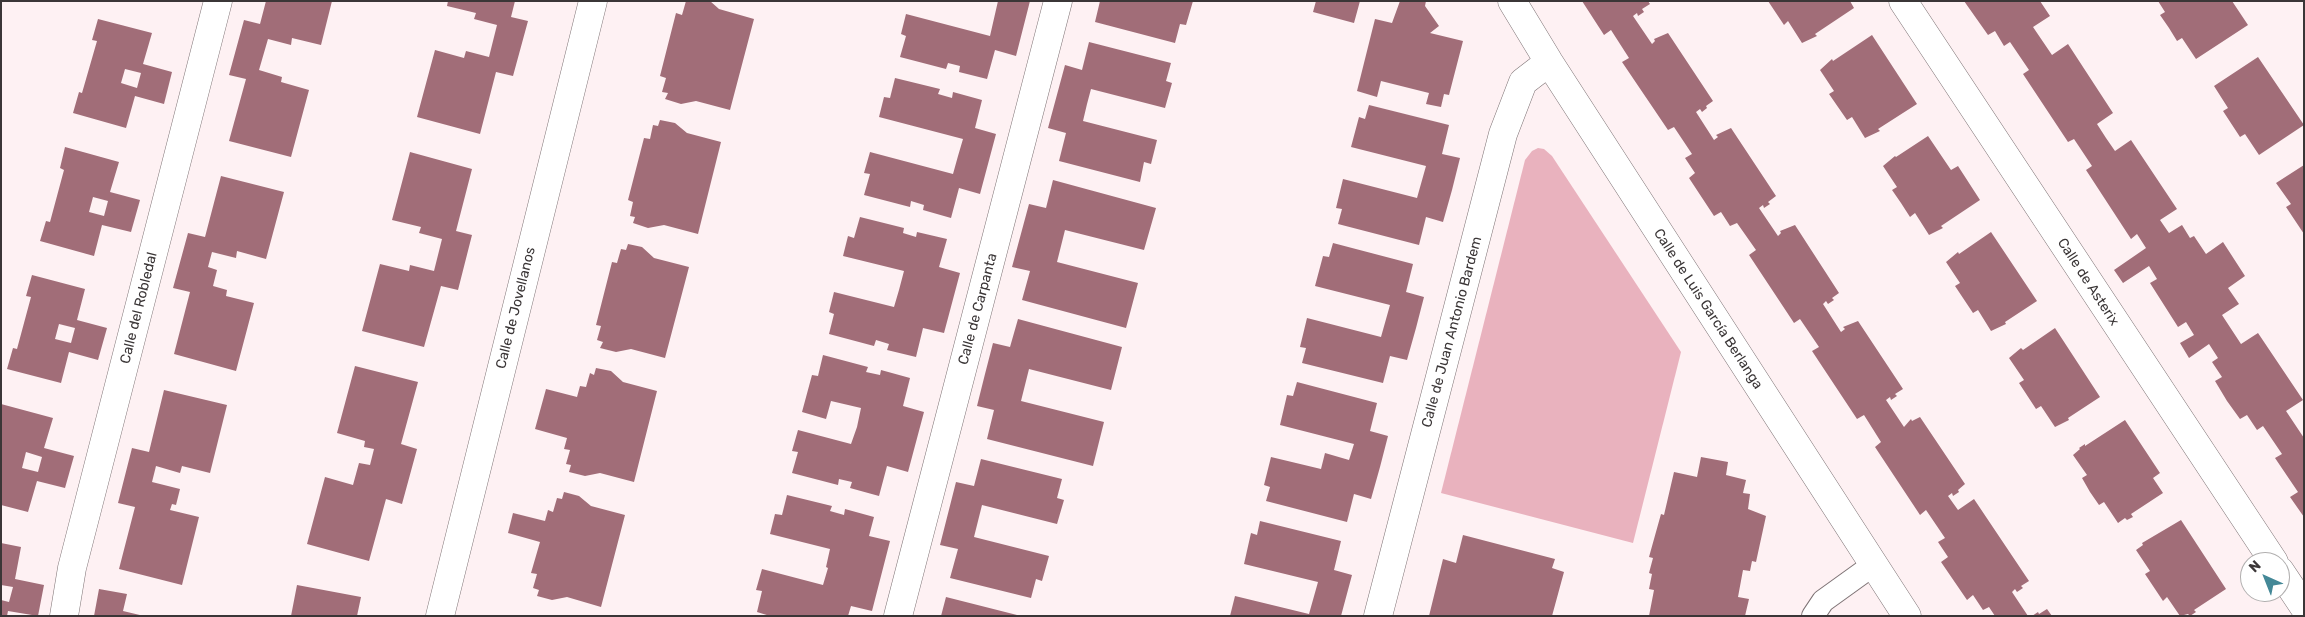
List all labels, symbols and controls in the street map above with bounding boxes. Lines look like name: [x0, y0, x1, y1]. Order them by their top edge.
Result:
street label: Calle de Luis García Berlanga: [1650, 226, 1766, 392]
street label: Calle de Juan Antonio Bardem: [1418, 235, 1486, 429]
street label: Calle de Asterix: [2054, 235, 2122, 329]
street label: Calle de Jovellanos: [493, 245, 539, 371]
street label: Calle del Robledal: [117, 251, 161, 365]
street label: Calle de Carpanta: [955, 251, 1001, 367]
north arrow: [2240, 552, 2290, 602]
text: N: [2245, 557, 2264, 576]

